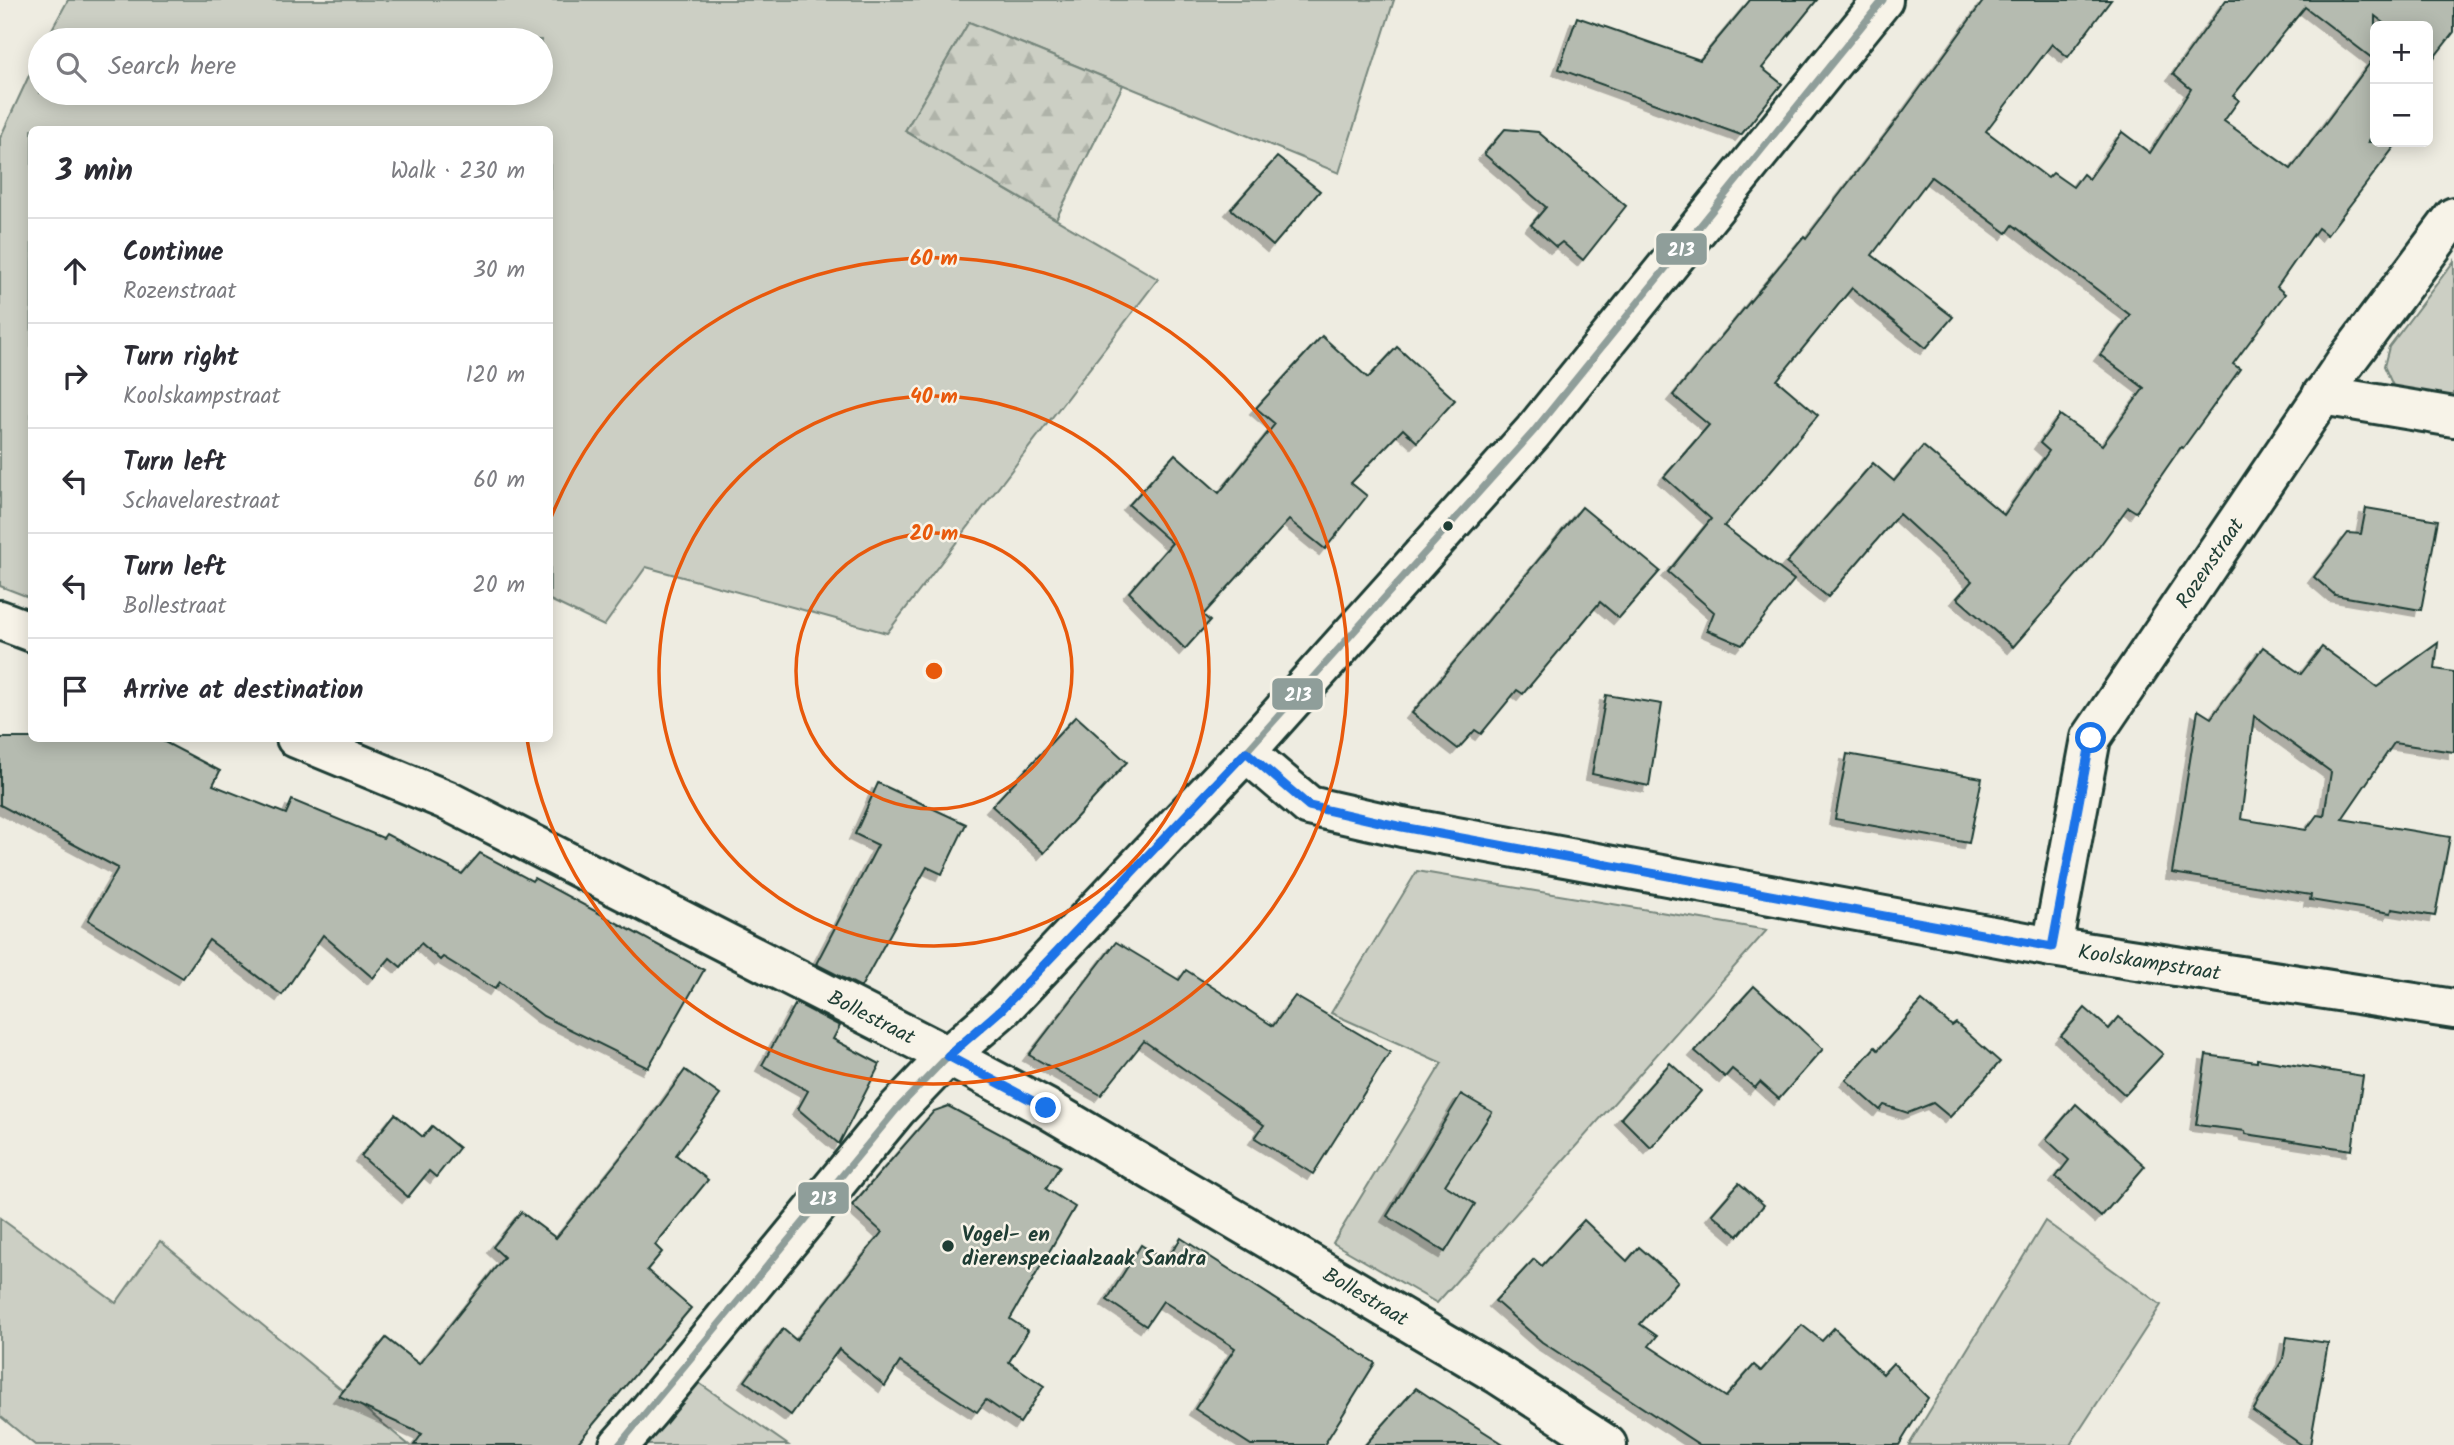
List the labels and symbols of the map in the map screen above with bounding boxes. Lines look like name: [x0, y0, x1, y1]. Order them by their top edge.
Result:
line badge: 213: [1655, 232, 1708, 266]
text: 213: [1667, 236, 1695, 266]
text: 60 m: [910, 243, 958, 276]
text: 40 m: [910, 381, 958, 414]
street label: Rozenstraat: [2168, 511, 2254, 616]
text: 20 m: [910, 518, 958, 551]
unlabelled marker: [1441, 519, 1455, 533]
centre of rings: [922, 659, 946, 683]
line badge: 213: [1271, 677, 1324, 711]
text: 213: [1284, 681, 1312, 711]
route start: [2075, 722, 2106, 753]
street label: Koolskampstraat: [2076, 936, 2224, 991]
street label: Bollestraat: [821, 982, 921, 1055]
route end: [1030, 1092, 1061, 1123]
line badge: 213: [797, 1181, 850, 1215]
text: 213: [809, 1185, 837, 1215]
place label: Vogel- en dierenspeciaalzaak Sandra: [962, 1219, 1206, 1276]
marker: Vogel- en dierenspeciaalzaak Sandra: [940, 1238, 956, 1254]
street label: Bollestraat: [1316, 1260, 1415, 1336]

